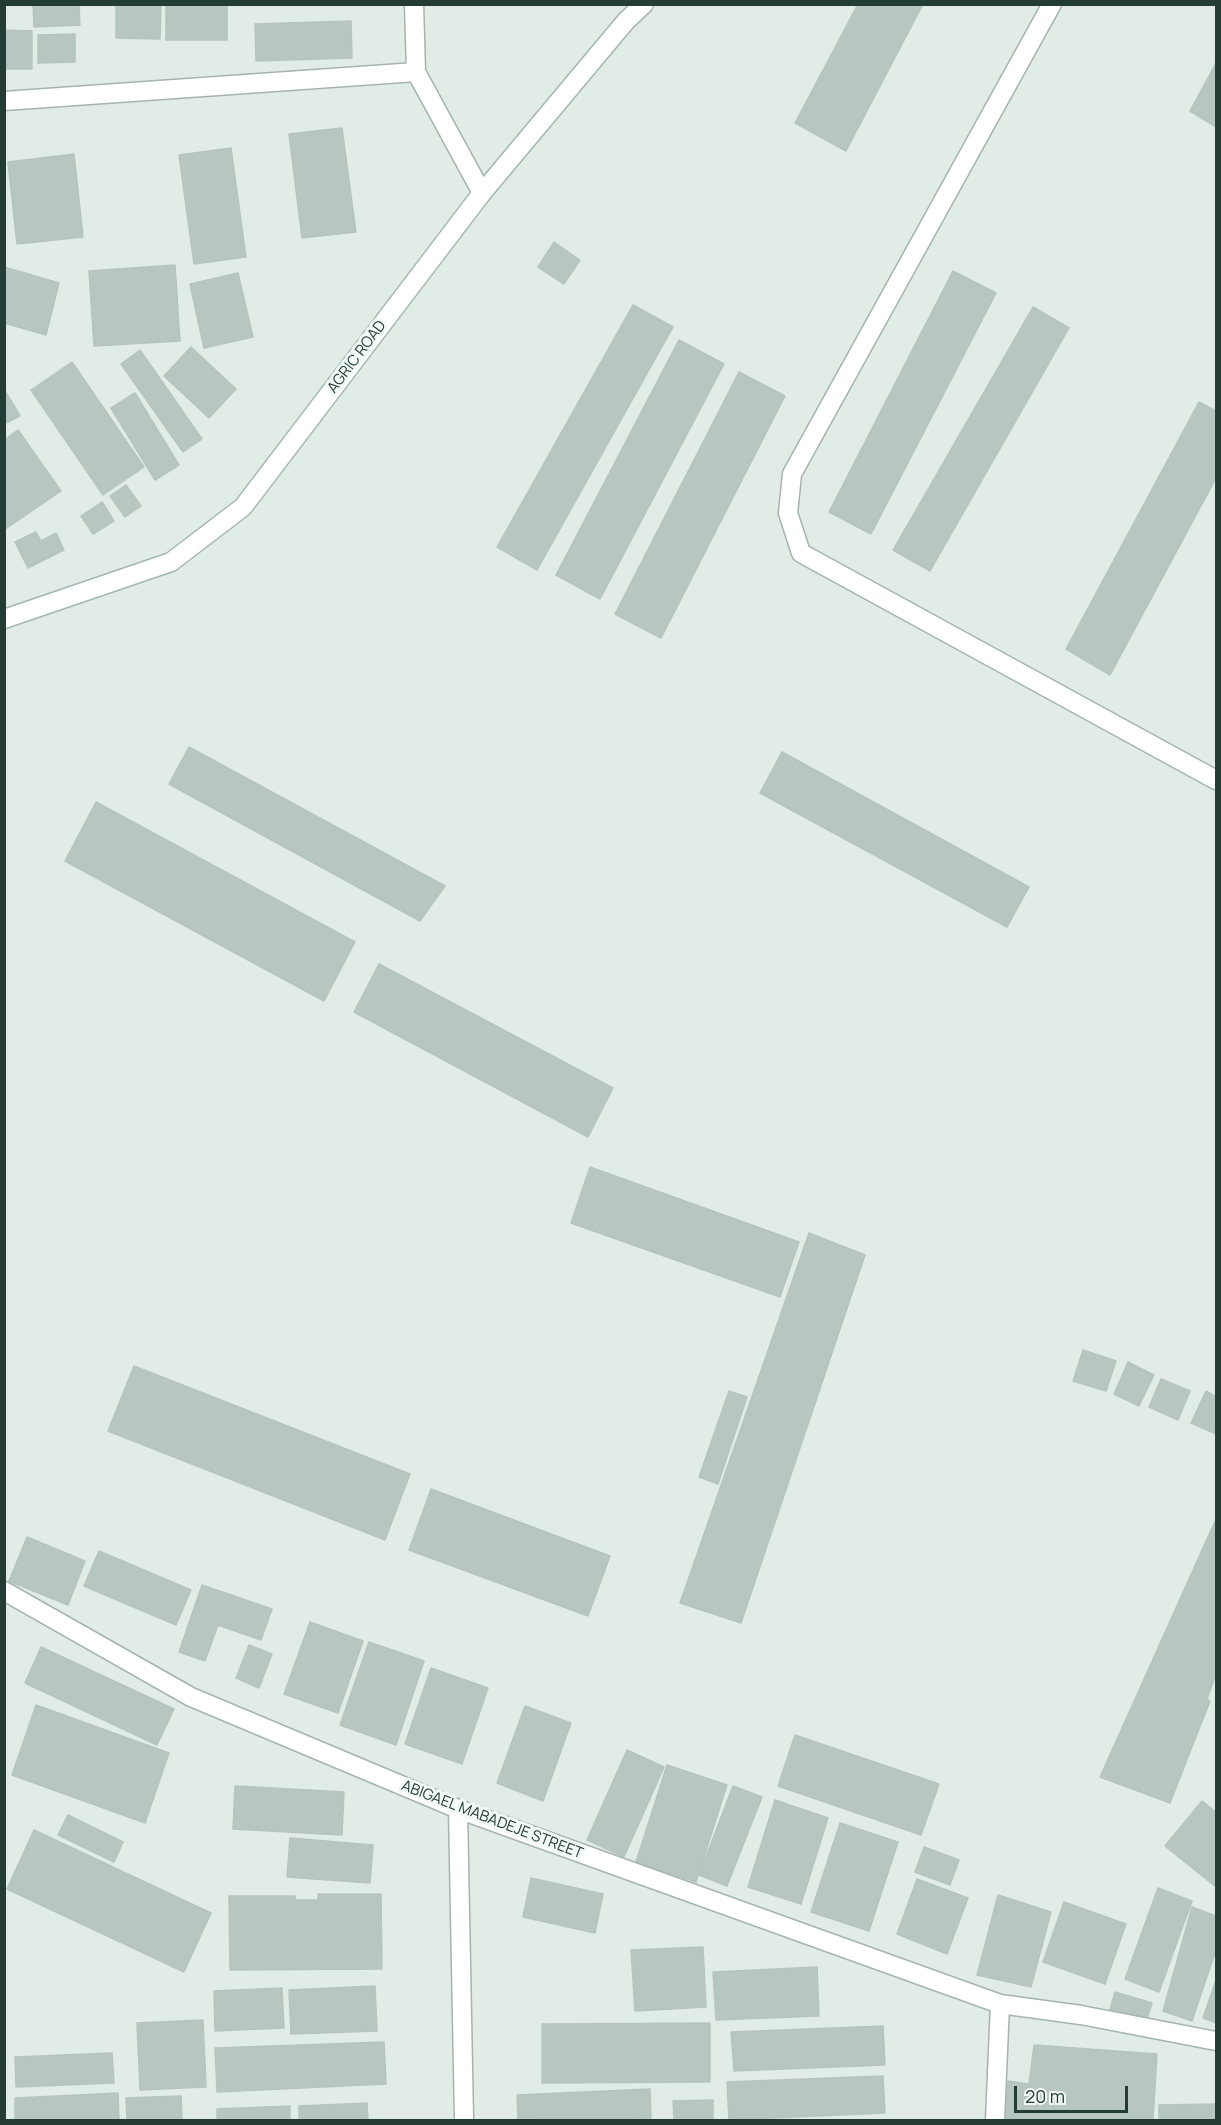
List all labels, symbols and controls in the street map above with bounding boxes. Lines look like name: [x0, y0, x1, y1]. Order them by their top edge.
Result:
street label: AGRIC ROAD: [324, 317, 390, 397]
street label: ABIGAEL MABADEJE STREET: [399, 1777, 585, 1863]
scale bar: [1017, 2074, 1131, 2112]
text: 20 m: [1025, 2084, 1065, 2108]

